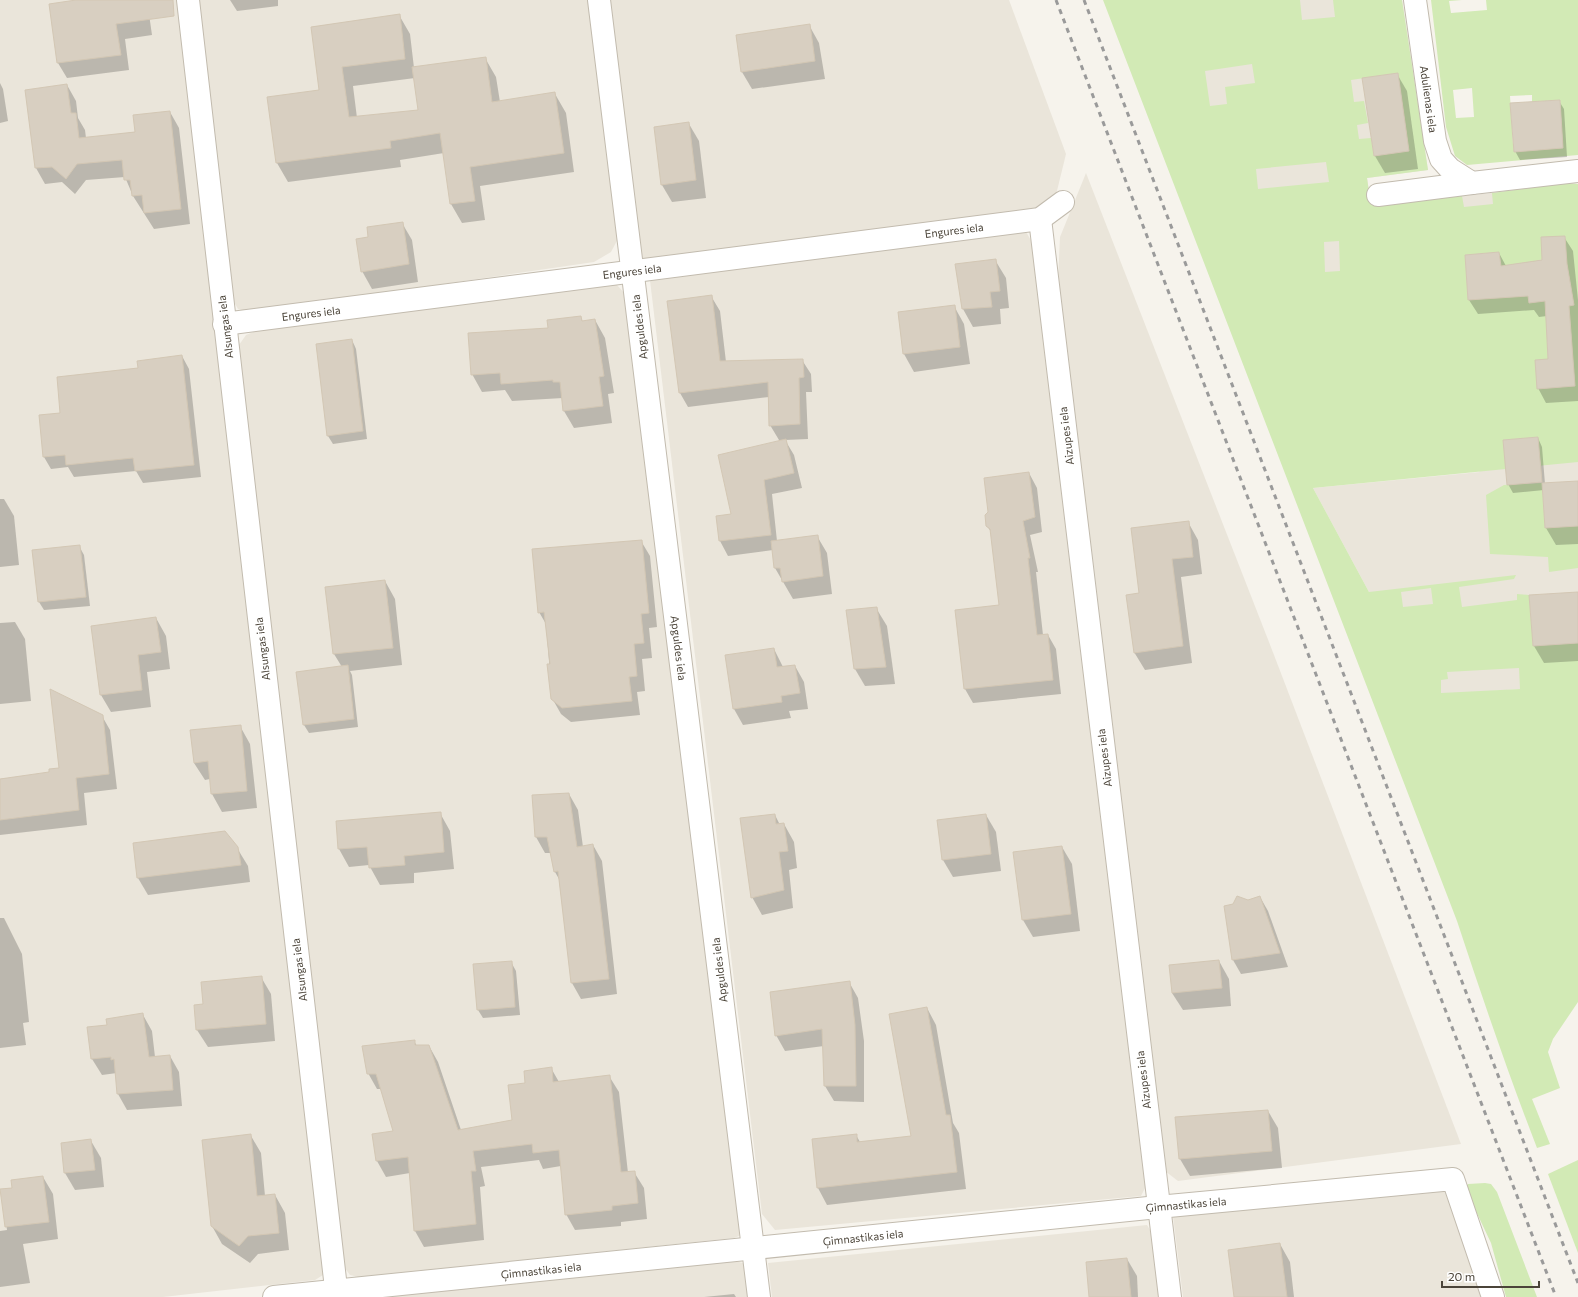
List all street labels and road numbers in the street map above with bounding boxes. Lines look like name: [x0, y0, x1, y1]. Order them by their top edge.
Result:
street label: Adulienas iela: [1418, 65, 1440, 133]
street label: Engures iela: [924, 220, 984, 240]
street label: Engures iela: [602, 261, 662, 281]
street label: Apguldes iela: [629, 294, 649, 360]
street label: Alsungas iela: [215, 295, 235, 359]
street label: Engures iela: [281, 303, 341, 323]
street label: Aizupes iela: [1056, 406, 1076, 466]
street label: Apguldes iela: [669, 615, 689, 681]
street label: Alsungas iela: [252, 617, 272, 681]
street label: Aizupes iela: [1094, 728, 1114, 788]
street label: Apguldes iela: [709, 937, 729, 1003]
street label: Alsungas iela: [289, 938, 309, 1002]
street label: Aizupes iela: [1133, 1050, 1153, 1110]
street label: Ģimnastikas iela: [1145, 1194, 1227, 1215]
street label: Ģimnastikas iela: [822, 1226, 904, 1249]
street label: Ģimnastikas iela: [500, 1259, 582, 1282]

